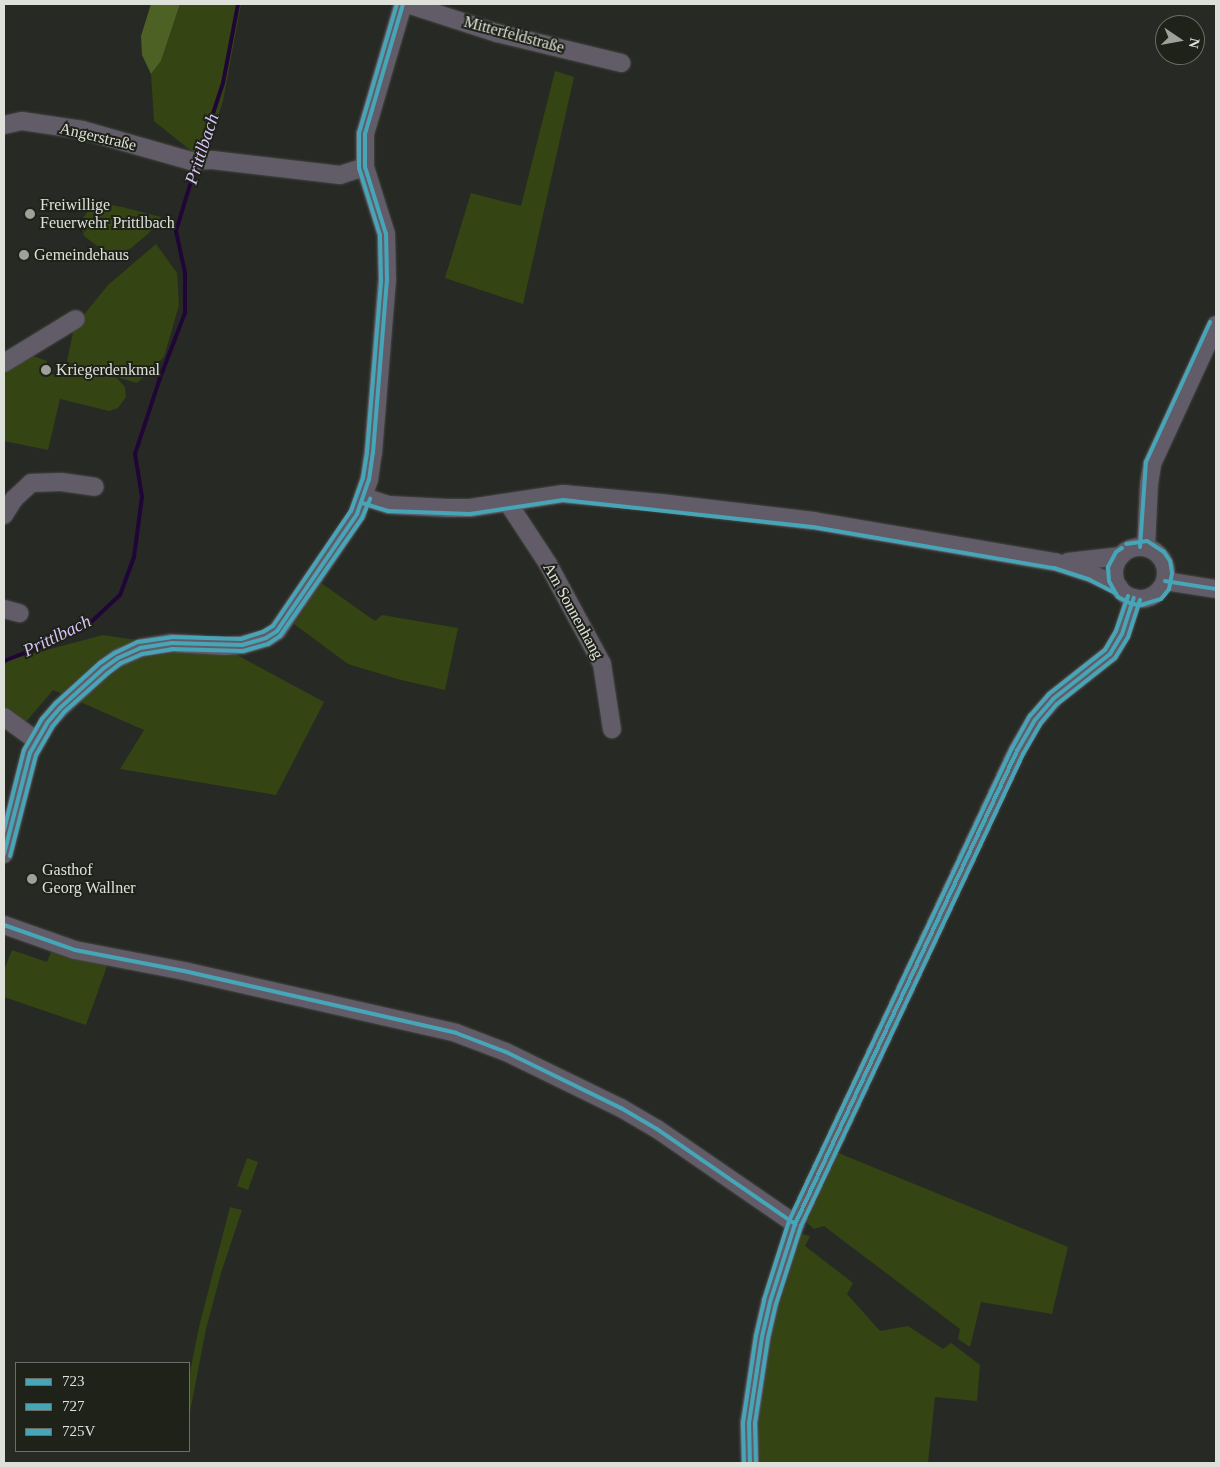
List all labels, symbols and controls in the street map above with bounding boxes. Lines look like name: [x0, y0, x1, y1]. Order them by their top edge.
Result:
street label: Mitterfeldstraße: [462, 12, 566, 58]
north arrow: [1155, 15, 1205, 65]
text: N: [1186, 37, 1203, 50]
water label: Prittlbach: [180, 111, 224, 187]
street label: Angerstraße: [58, 119, 138, 155]
place label: Freiwillige Feuerwehr Prittlbach: [40, 195, 175, 233]
marker: Freiwillige Feuerwehr Prittlbach: [24, 208, 36, 220]
place label: Gemeindehaus: [34, 245, 129, 265]
marker: Gemeindehaus: [18, 249, 30, 261]
place label: Kriegerdenkmal: [56, 360, 160, 380]
marker: Kriegerdenkmal: [40, 364, 52, 376]
street label: Am Sonnenhang: [539, 560, 607, 662]
water label: Prittlbach: [19, 610, 95, 662]
place label: Gasthof Georg Wallner: [42, 860, 136, 898]
marker: Gasthof Georg Wallner: [26, 873, 38, 885]
legend: [15, 1362, 190, 1452]
text: 723: [62, 1373, 85, 1389]
text: 727: [62, 1398, 85, 1414]
text: 725V: [62, 1423, 95, 1439]

